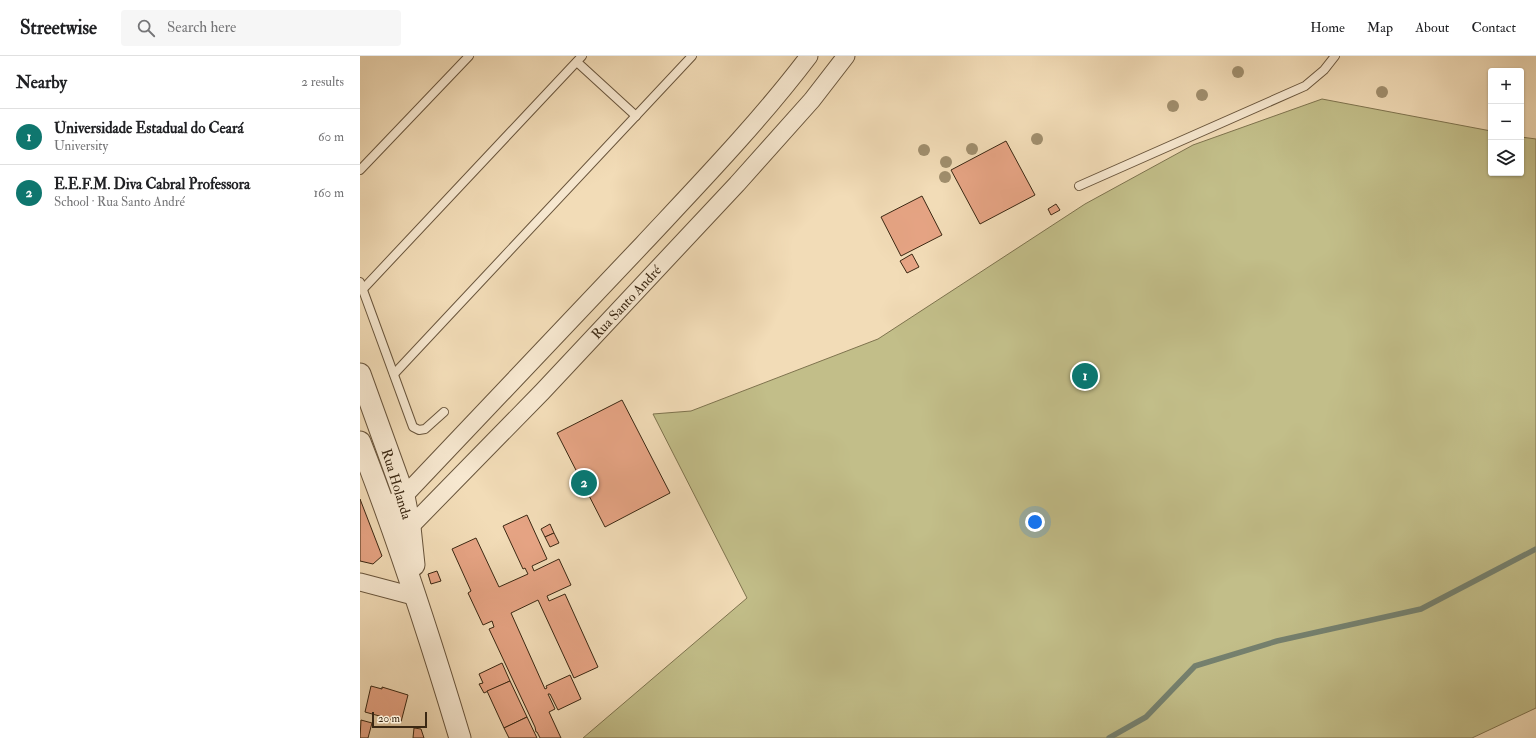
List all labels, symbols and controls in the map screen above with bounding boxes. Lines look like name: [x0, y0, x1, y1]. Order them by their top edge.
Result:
search box: [121, 10, 401, 46]
text: Streetwise: [20, 16, 97, 40]
icon: search: [135, 17, 157, 39]
text: Search here: [167, 18, 236, 37]
text: Home: [1310, 19, 1345, 36]
text: Map: [1367, 19, 1393, 36]
text: About: [1415, 19, 1449, 36]
text: Contact: [1471, 19, 1516, 36]
map controls: [1488, 68, 1524, 176]
button: +: [1488, 68, 1524, 104]
text: Nearby: [16, 72, 67, 93]
text: 2 results: [301, 74, 344, 90]
button: −: [1488, 104, 1524, 140]
text: Universidade Estadual do Ceará: [54, 119, 244, 138]
text: 1: [27, 129, 31, 145]
text: 60 m: [318, 129, 344, 145]
text: University: [54, 138, 108, 154]
button: layers: [1488, 140, 1524, 176]
text: E.E.F.M. Diva Cabral Professora: [54, 175, 250, 194]
text: 2: [26, 185, 32, 201]
text: 160 m: [313, 185, 344, 201]
text: School · Rua Santo André: [54, 194, 185, 210]
street label: Rua Santo André: [588, 262, 665, 343]
pin: 1: [1072, 361, 1098, 391]
street label: Rua Holanda: [378, 447, 415, 522]
pin: 2: [571, 468, 597, 498]
your location: [1025, 512, 1045, 532]
scale bar: [372, 710, 427, 729]
text: 20 m: [378, 712, 400, 725]

